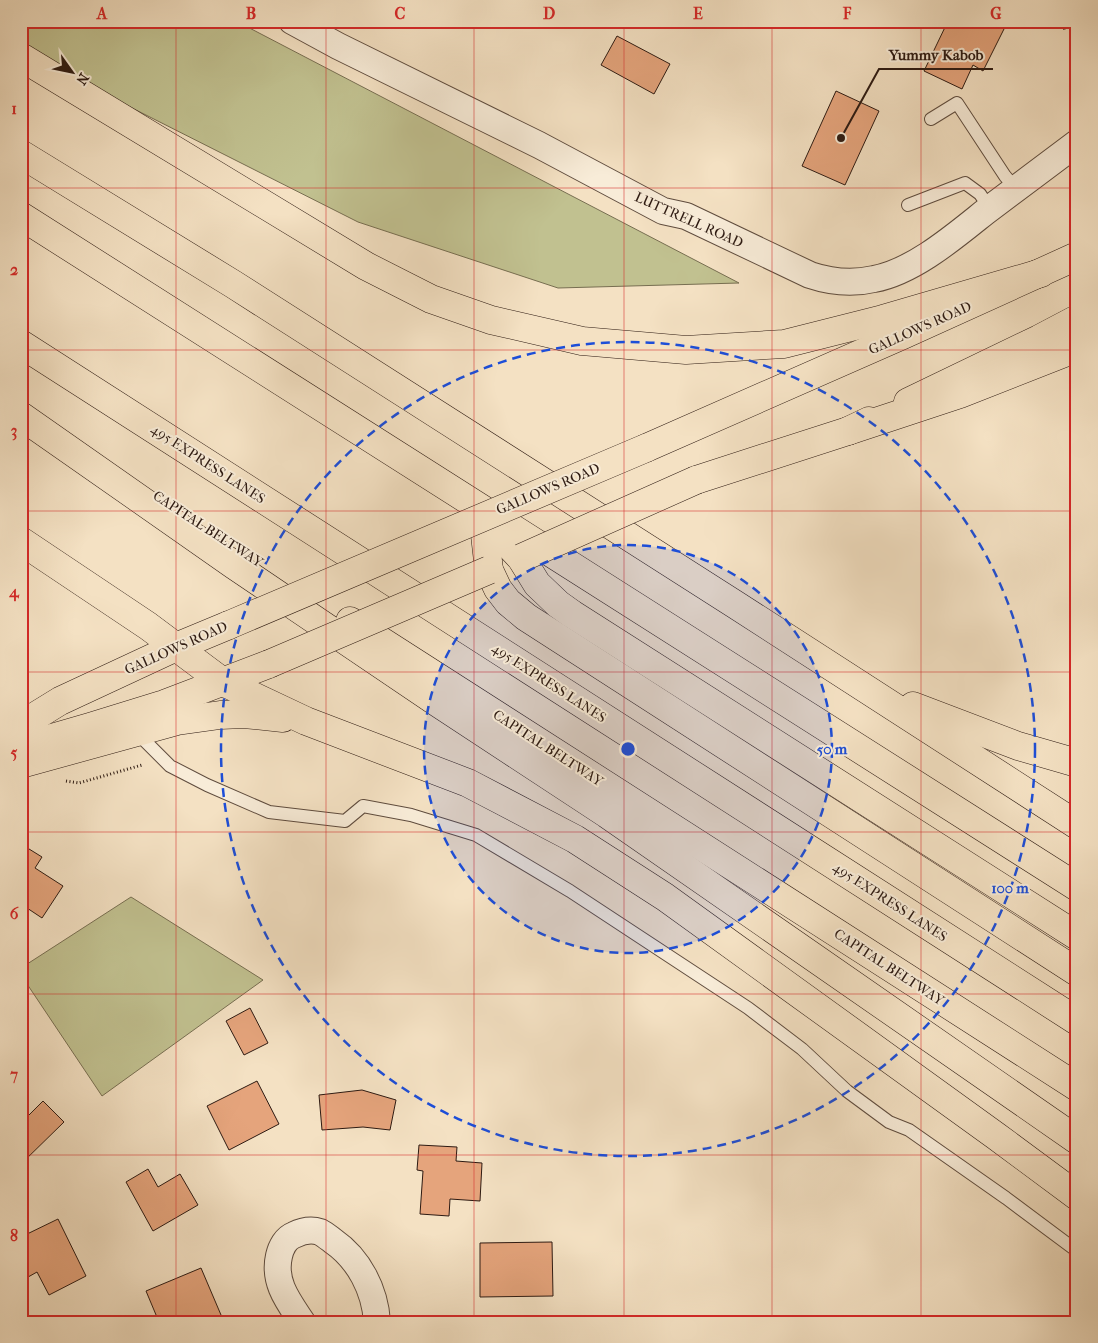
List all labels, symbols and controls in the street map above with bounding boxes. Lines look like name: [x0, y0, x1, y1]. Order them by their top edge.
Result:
text: A: [96, 4, 108, 23]
text: B: [246, 4, 256, 23]
text: C: [395, 4, 406, 23]
text: D: [543, 4, 555, 23]
text: E: [693, 4, 703, 23]
text: F: [842, 4, 852, 23]
text: G: [990, 4, 1002, 23]
callout: Yummy Kabob: [879, 39, 993, 69]
text: Yummy Kabob: [888, 46, 983, 64]
north arrow: [48, 48, 98, 98]
text: N: [72, 70, 93, 88]
text: 1: [11, 99, 17, 118]
street label: LUTTRELL ROAD: [632, 188, 746, 252]
text: 2: [10, 260, 18, 279]
street label: GALLOWS ROAD: [866, 298, 974, 358]
text: 3: [11, 421, 17, 441]
street label: 495 EXPRESS LANES: [148, 421, 268, 507]
street label: GALLOWS ROAD: [494, 459, 603, 518]
street label: CAPITAL BELTWAY: [150, 487, 267, 571]
text: 4: [8, 582, 20, 602]
street label: GALLOWS ROAD: [122, 618, 230, 678]
street label: 495 EXPRESS LANES: [489, 640, 609, 726]
street label: CAPITAL BELTWAY: [490, 706, 607, 790]
centre of rings: [619, 740, 637, 758]
text: 50 m: [817, 740, 848, 758]
text: 5: [11, 743, 18, 762]
street label: 495 EXPRESS LANES: [830, 859, 950, 945]
text: 100 m: [991, 879, 1029, 897]
text: 6: [10, 904, 19, 923]
street label: CAPITAL BELTWAY: [831, 925, 948, 1009]
text: 7: [9, 1065, 18, 1084]
text: 8: [10, 1226, 18, 1245]

